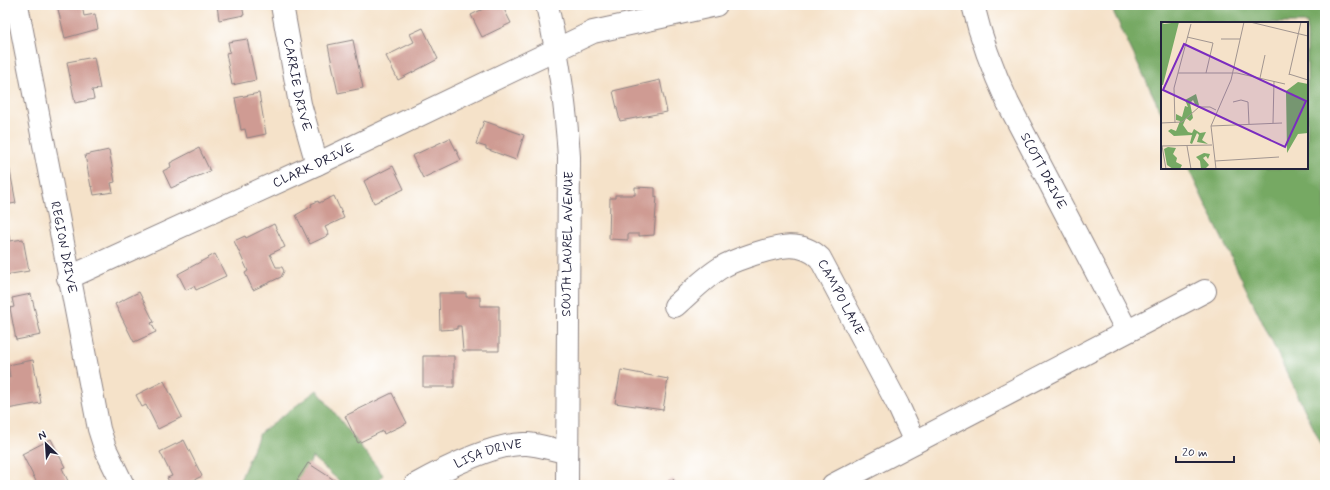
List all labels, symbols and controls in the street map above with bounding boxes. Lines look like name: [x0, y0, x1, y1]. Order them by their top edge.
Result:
inset map: [1161, 22, 1308, 169]
street label: CARRIE DRIVE: [280, 37, 316, 133]
street label: SCOTT DRIVE: [1016, 130, 1071, 212]
street label: CLARK DRIVE: [270, 139, 357, 192]
street label: SOUTH LAUREL AVENUE: [558, 171, 578, 317]
street label: REGION DRIVE: [47, 200, 81, 295]
street label: CAMPO LANE: [814, 256, 868, 338]
north arrow: [26, 424, 66, 464]
text: N: [36, 428, 48, 444]
street label: LISA DRIVE: [451, 435, 523, 472]
scale bar: [1176, 438, 1234, 464]
text: 20 m: [1182, 445, 1208, 461]

